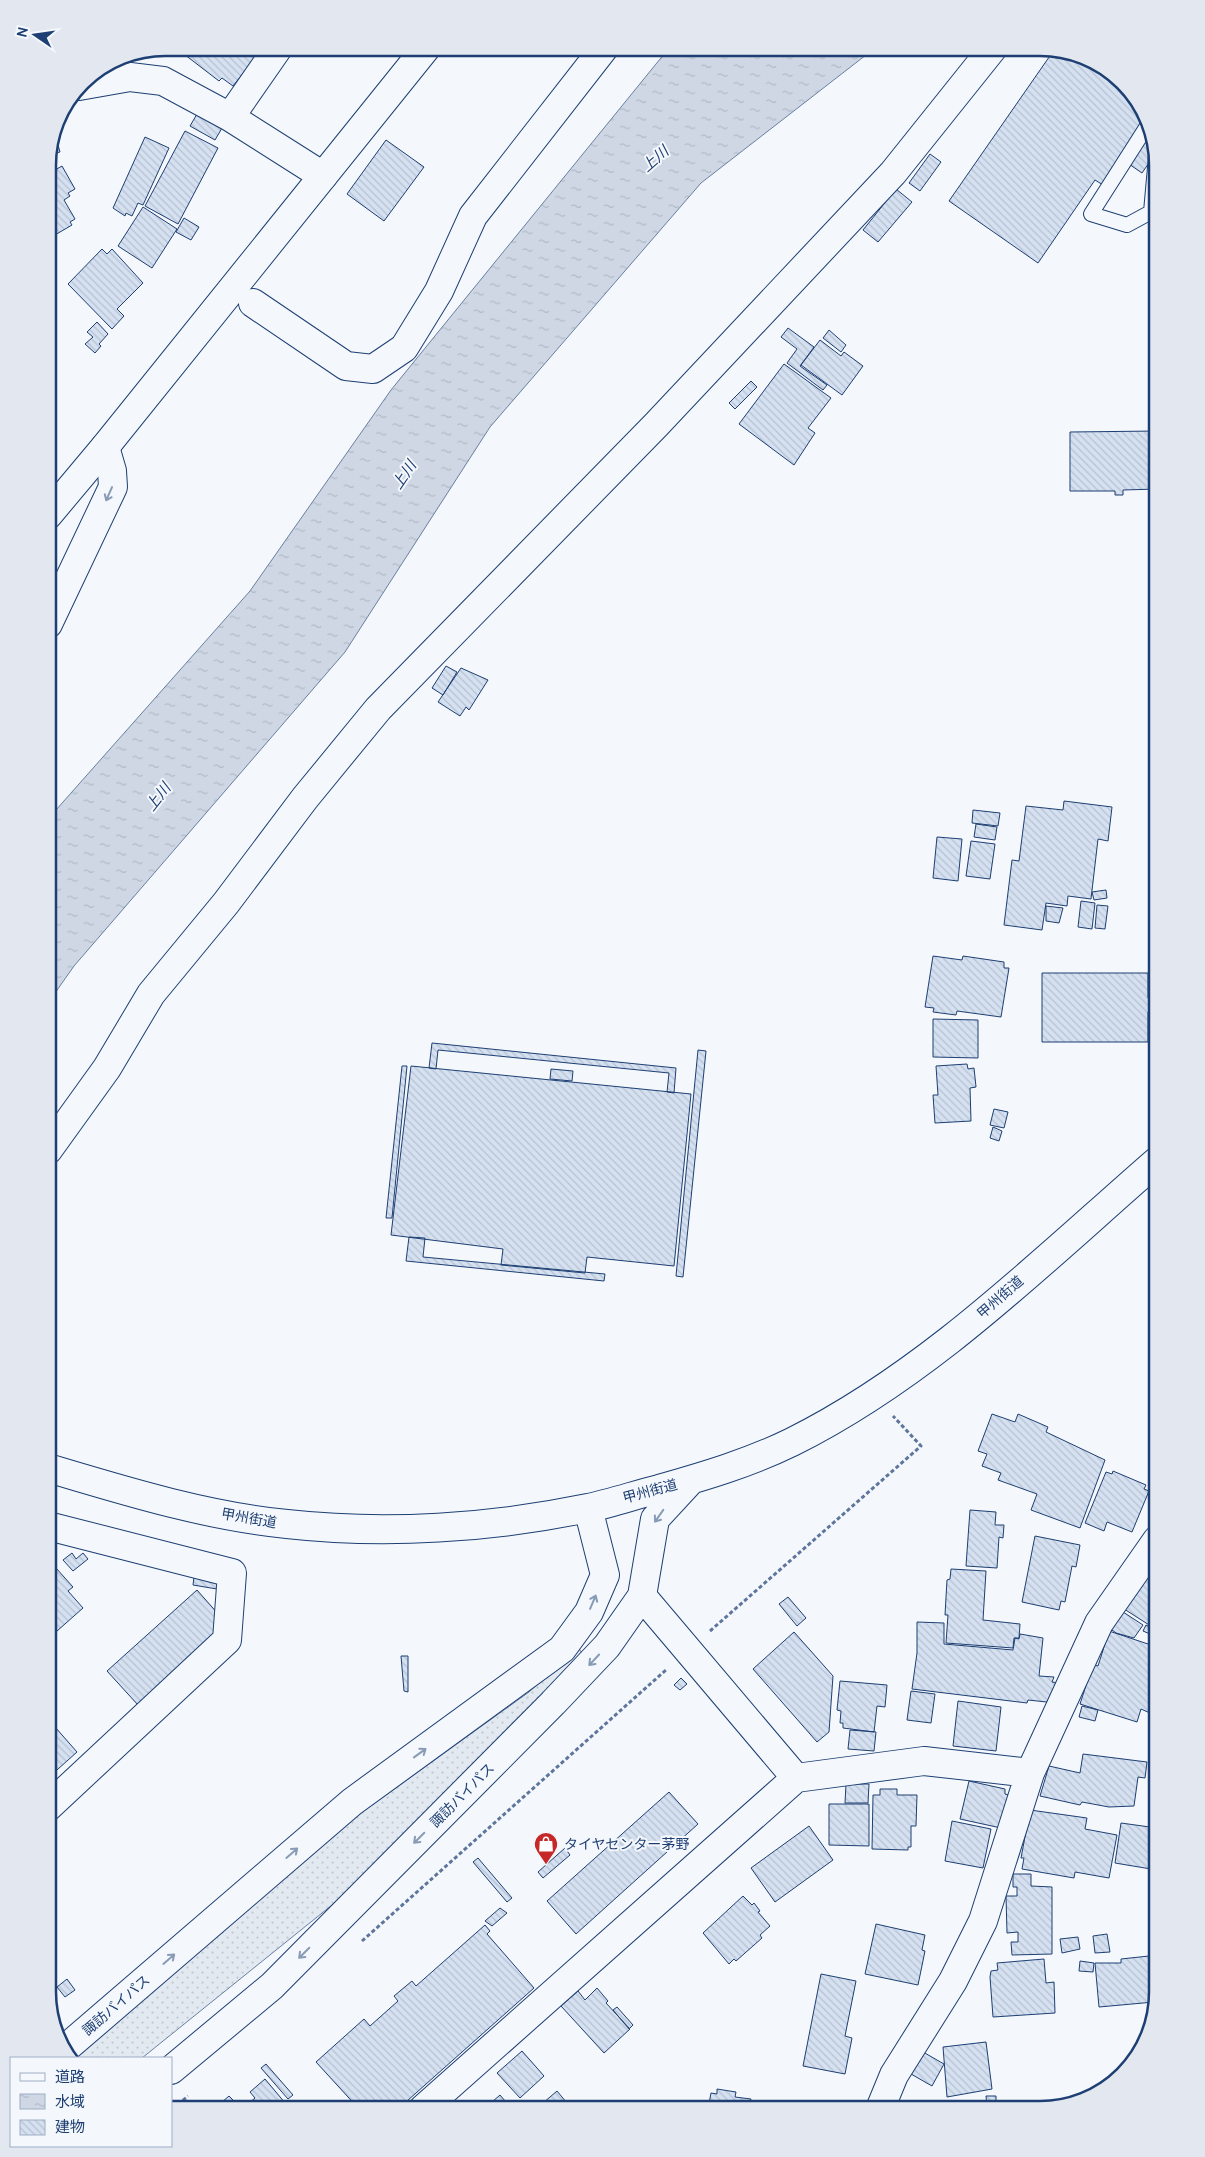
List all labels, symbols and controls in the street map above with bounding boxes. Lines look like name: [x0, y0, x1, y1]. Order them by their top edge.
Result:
north arrow: [10, 10, 60, 60]
text: N: [12, 25, 32, 39]
water label: 上川: [638, 141, 674, 176]
water label: 上川: [388, 456, 421, 492]
one-way arrow: [104, 486, 114, 501]
water label: 上川: [142, 778, 176, 814]
street label: 甲州街道: [973, 1272, 1027, 1322]
street label: 甲州街道: [621, 1475, 679, 1507]
street label: 甲州街道: [220, 1504, 278, 1532]
one-way arrow: [654, 1509, 664, 1523]
one-way arrow: [589, 1595, 598, 1610]
one-way arrow: [588, 1654, 600, 1666]
one-way arrow: [413, 1748, 427, 1758]
street label: 諏訪バイパス: [426, 1759, 498, 1831]
shop icon: タイヤセンター茅野: [533, 1831, 559, 1865]
one-way arrow: [413, 1832, 425, 1845]
place label: タイヤセンター茅野: [564, 1835, 690, 1853]
one-way arrow: [286, 1848, 299, 1859]
one-way arrow: [298, 1947, 310, 1960]
one-way arrow: [163, 1954, 176, 1965]
street label: 諏訪バイパス: [78, 1971, 154, 2039]
legend: [10, 2057, 172, 2147]
text: 道路: [55, 2068, 85, 2086]
text: 水域: [55, 2093, 85, 2111]
text: 建物: [55, 2118, 85, 2136]

